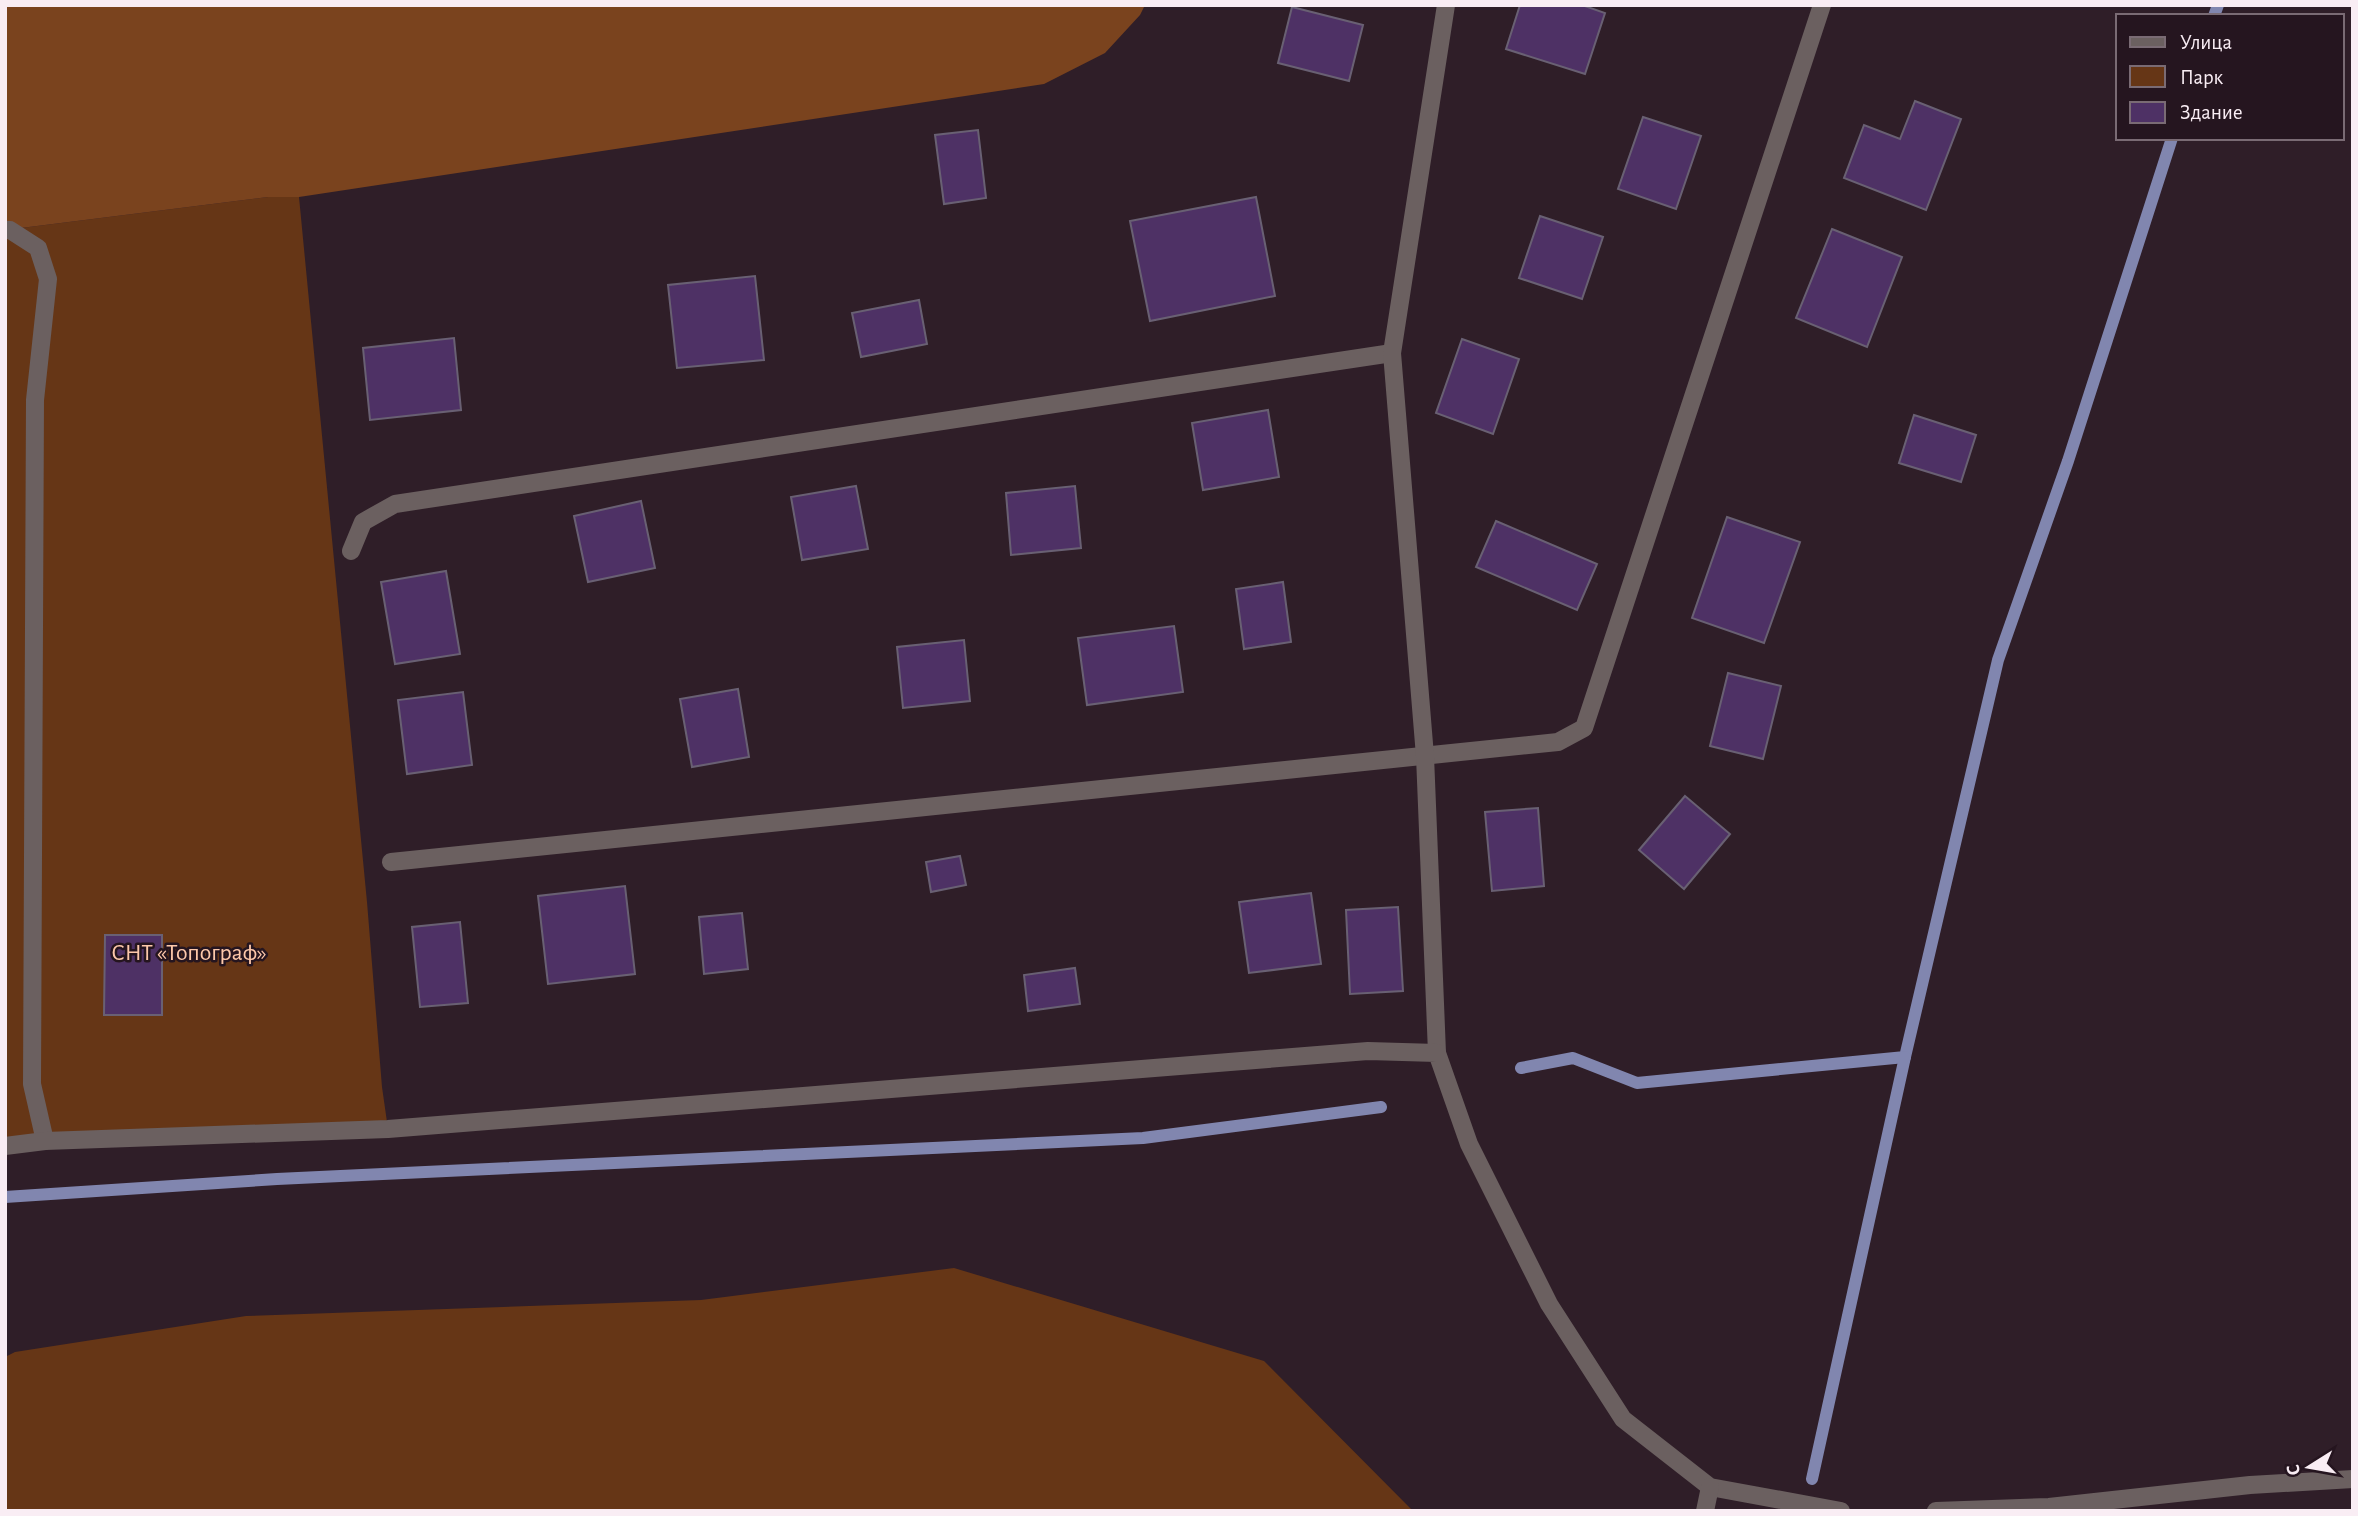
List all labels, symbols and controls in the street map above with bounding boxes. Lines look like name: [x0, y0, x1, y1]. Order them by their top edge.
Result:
legend: [2116, 14, 2344, 140]
text: Улица: [2180, 32, 2233, 53]
text: Парк: [2180, 67, 2224, 88]
text: Здание: [2180, 102, 2243, 123]
park label: СНТ «Топограф»: [111, 941, 267, 965]
north arrow: [2274, 1432, 2344, 1502]
text: С: [2283, 1463, 2304, 1477]

